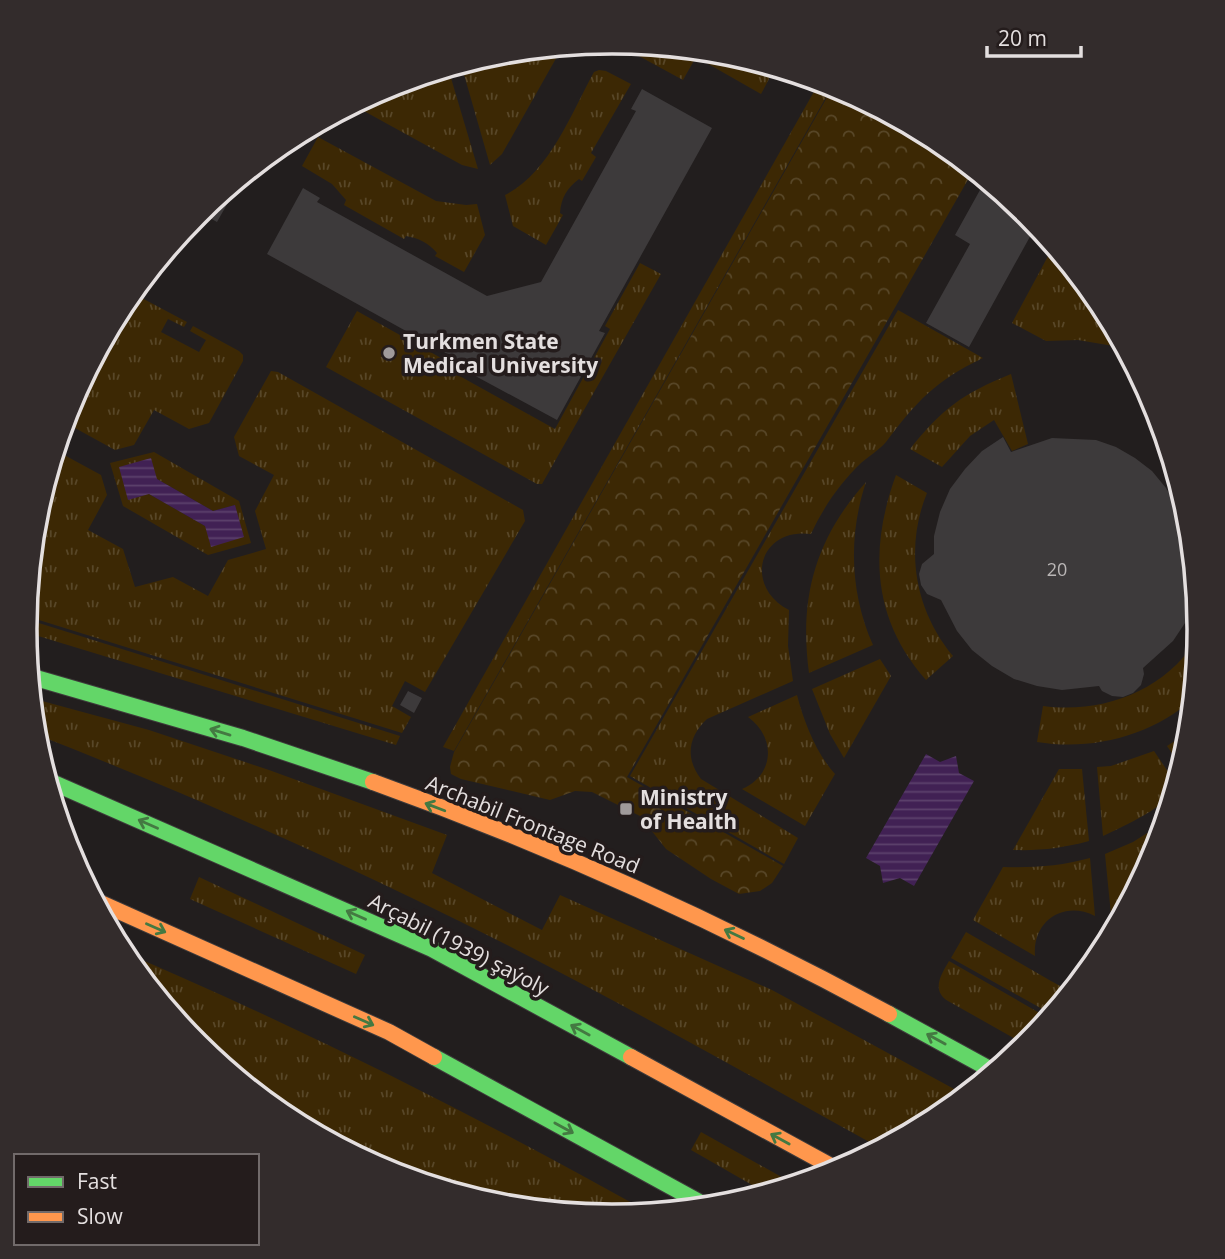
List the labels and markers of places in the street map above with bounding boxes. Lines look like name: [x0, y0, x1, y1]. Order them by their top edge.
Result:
place label: Turkmen State Medical University: [403, 327, 598, 379]
marker: Turkmen State Medical University: [381, 345, 397, 361]
place label: Ministry of Health: [640, 783, 737, 835]
marker: Ministry of Health: [618, 801, 634, 817]

